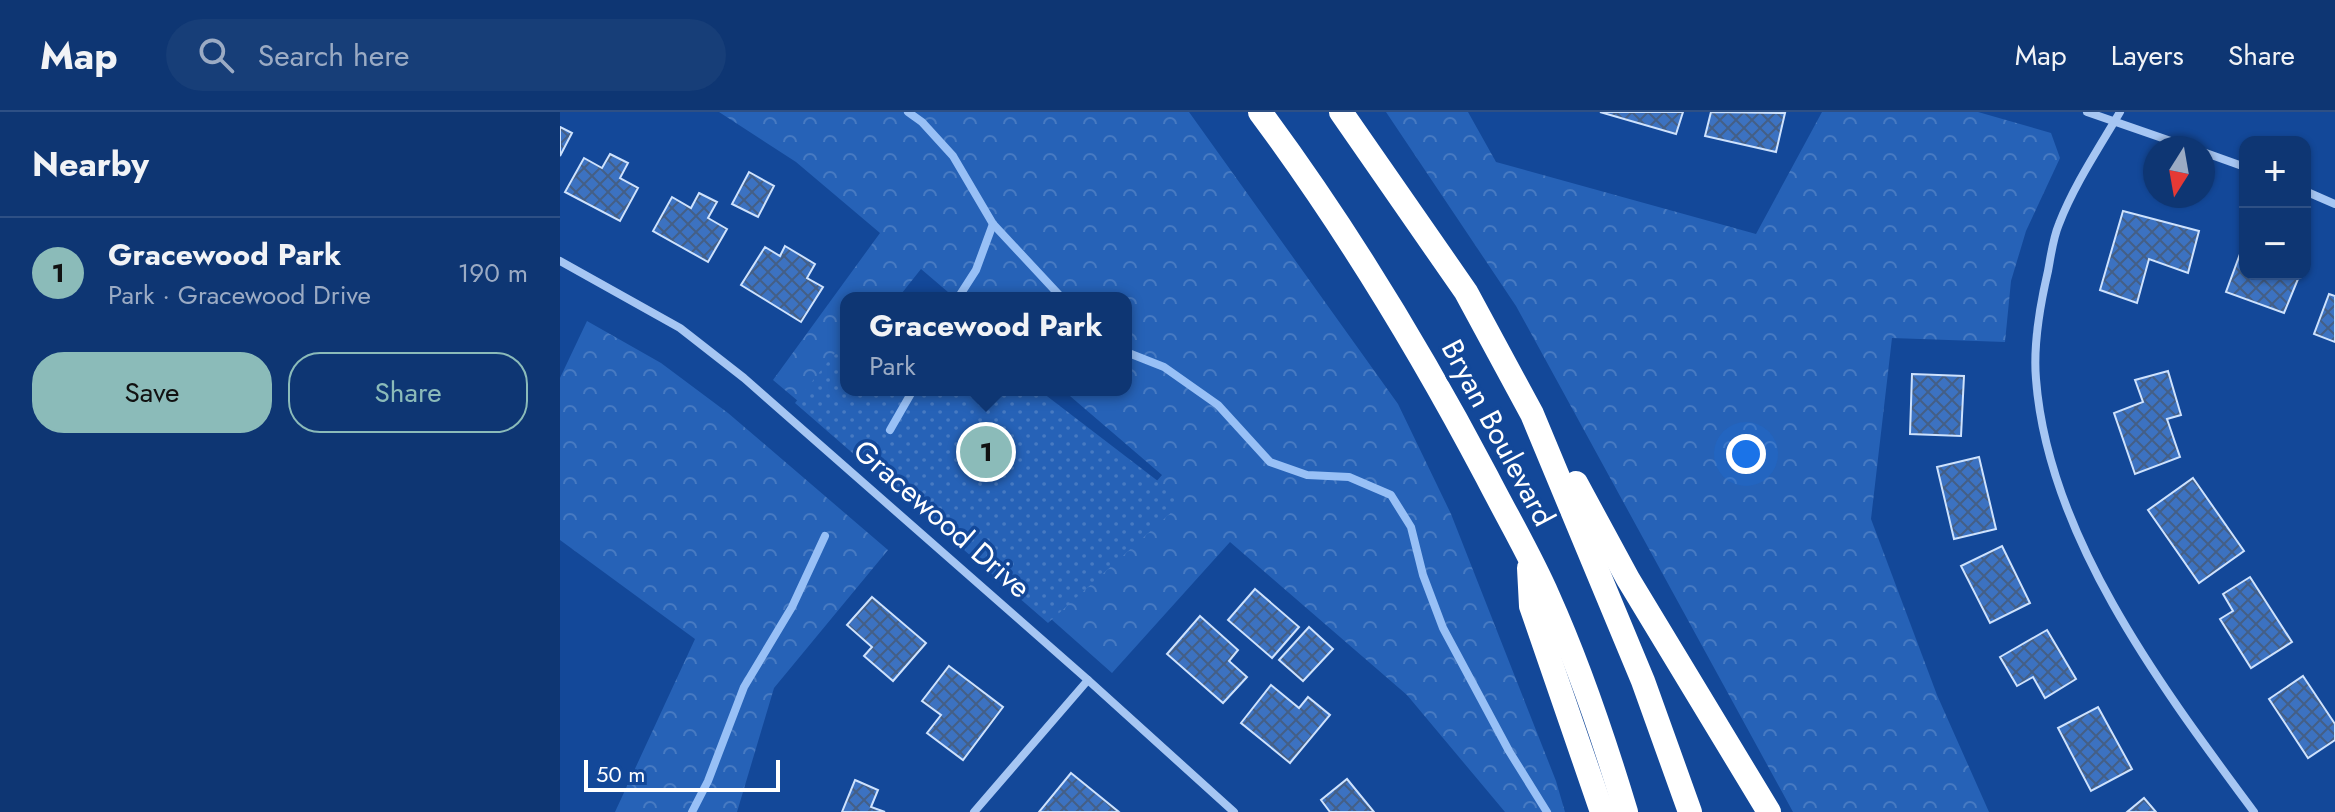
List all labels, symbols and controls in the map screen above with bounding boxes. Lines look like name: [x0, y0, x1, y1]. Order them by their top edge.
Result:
search box: [166, 19, 726, 91]
text: Map: [40, 28, 118, 83]
icon: search: [194, 33, 238, 77]
text: Search here: [258, 34, 410, 77]
text: Map: [2015, 35, 2067, 76]
text: Layers: [2111, 35, 2184, 76]
text: Share: [2228, 35, 2295, 76]
north arrow: [2143, 136, 2215, 208]
map controls: [2239, 136, 2311, 280]
button: +: [2239, 136, 2311, 208]
text: Nearby: [32, 140, 149, 189]
button: −: [2239, 208, 2311, 280]
text: Gracewood Park: [108, 233, 341, 276]
text: 1: [51, 254, 65, 292]
text: 190 m: [458, 254, 528, 292]
text: Park · Gracewood Drive: [108, 276, 371, 314]
popup: [840, 292, 1132, 396]
text: Gracewood Park: [869, 304, 1103, 347]
street label: Bryan Boulevard: [1431, 332, 1566, 534]
text: Park: [869, 347, 916, 385]
button: Save: [32, 352, 272, 433]
button: Share: [288, 352, 528, 433]
pin: 1: [960, 422, 1012, 482]
street label: Gracewood Drive: [844, 429, 1041, 608]
your location: [1726, 434, 1766, 474]
scale bar: [584, 756, 780, 792]
text: 50 m: [596, 758, 645, 790]

